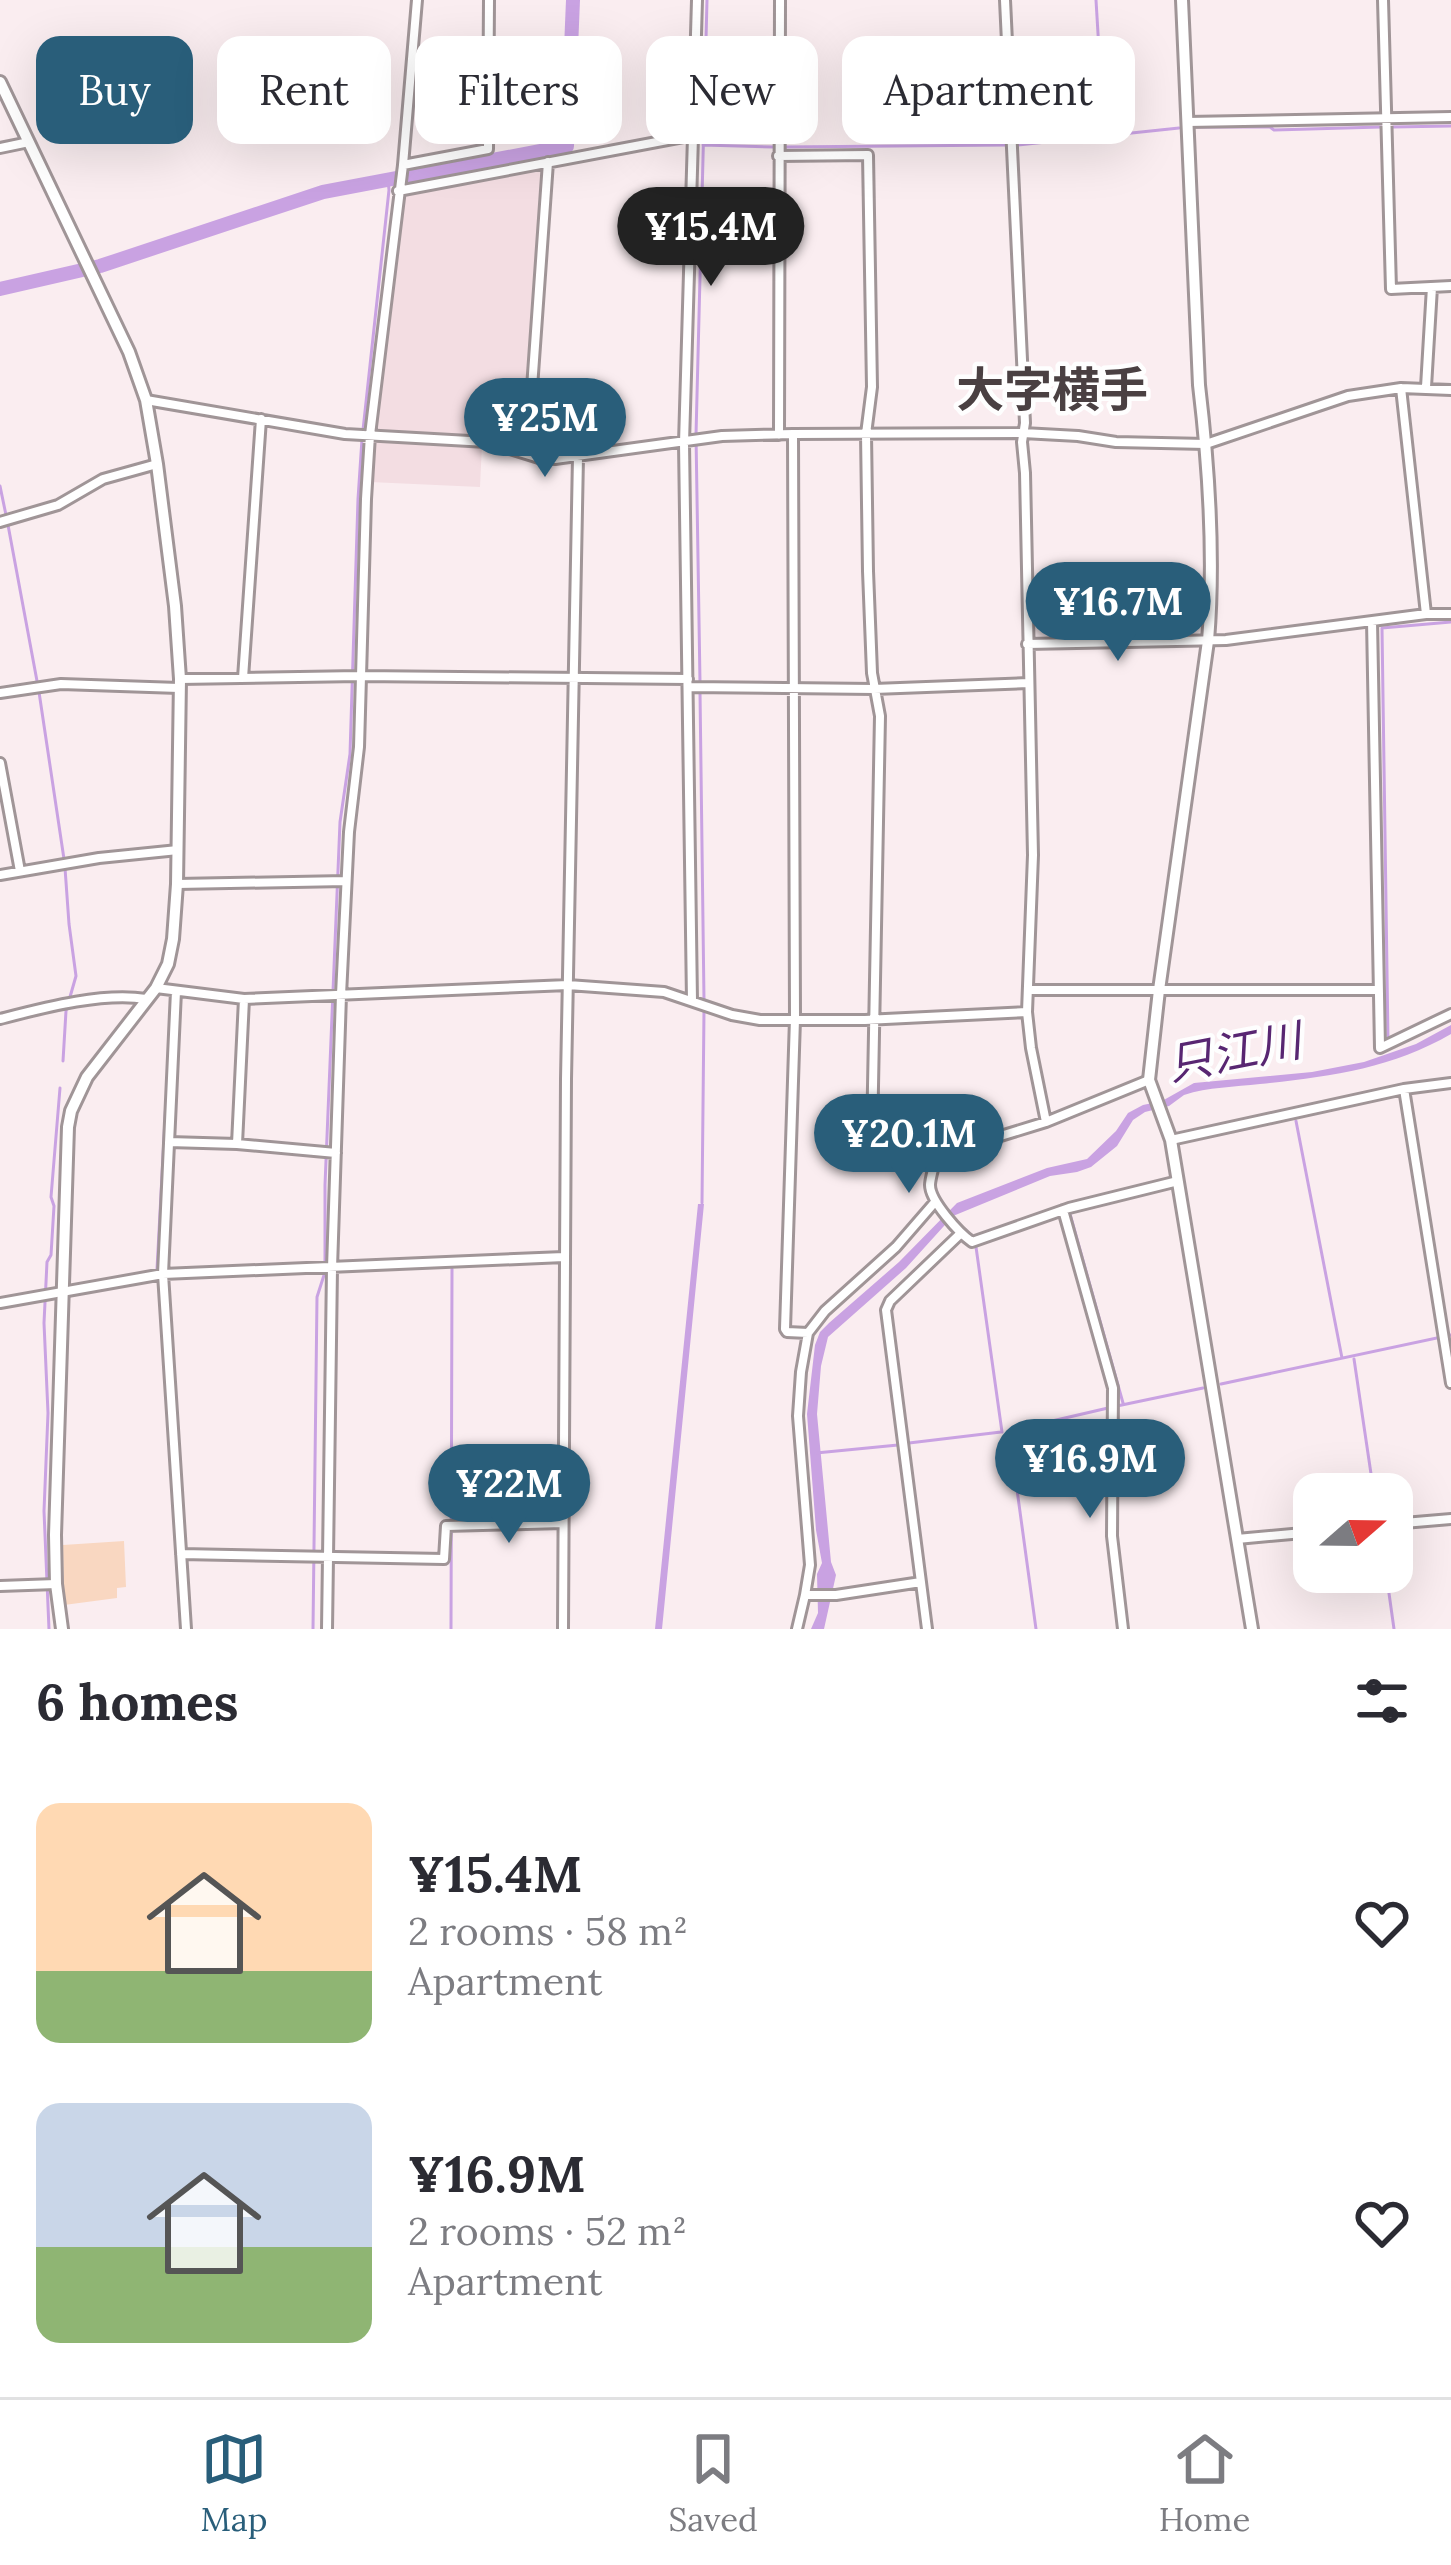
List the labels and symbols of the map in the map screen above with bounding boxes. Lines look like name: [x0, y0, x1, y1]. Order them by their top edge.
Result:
pin: ¥15.4M: [613, 187, 809, 289]
district label: 大字横手: [956, 359, 1148, 420]
pin: ¥25M: [474, 378, 616, 480]
pin: ¥16.7M: [1020, 562, 1216, 664]
water label: 只江川: [1162, 1010, 1310, 1092]
pin: ¥20.1M: [811, 1094, 1007, 1196]
pin: ¥16.9M: [992, 1419, 1188, 1521]
pin: ¥22M: [438, 1444, 580, 1546]
north arrow: [1293, 1473, 1413, 1593]

